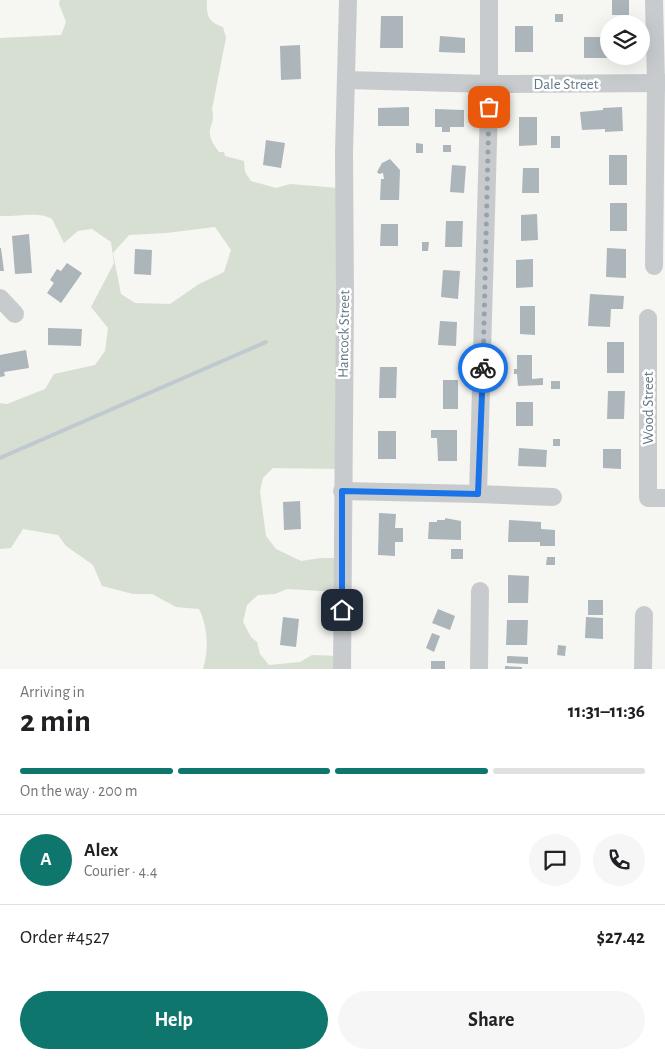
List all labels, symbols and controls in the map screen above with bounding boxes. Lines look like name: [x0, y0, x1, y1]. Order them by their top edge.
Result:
map controls: [600, 15, 650, 65]
button: layers: [600, 15, 650, 65]
street label: Dale Street: [533, 77, 599, 92]
pin: [468, 86, 510, 128]
icon: bag: [475, 93, 503, 121]
street label: Hancock Street: [336, 290, 352, 378]
courier: [458, 343, 508, 393]
icon: bike: [469, 354, 497, 382]
street label: Wood Street: [641, 371, 656, 445]
pin: [321, 589, 363, 631]
icon: home: [328, 596, 356, 624]
text: Arriving in: [20, 684, 85, 700]
text: 11:31–11:36: [568, 702, 645, 721]
text: 2 min: [20, 705, 91, 737]
text: On the way · 200 m: [20, 783, 138, 799]
button: chat: [529, 834, 581, 886]
button: phone: [593, 834, 645, 886]
text: Alex: [84, 841, 118, 860]
text: A: [40, 850, 52, 869]
text: Courier · 4.4: [84, 863, 157, 879]
text: Order #4527: [20, 928, 110, 947]
text: $27.42: [596, 928, 645, 947]
button: Help: [20, 991, 328, 1049]
button: Share: [338, 991, 645, 1049]

